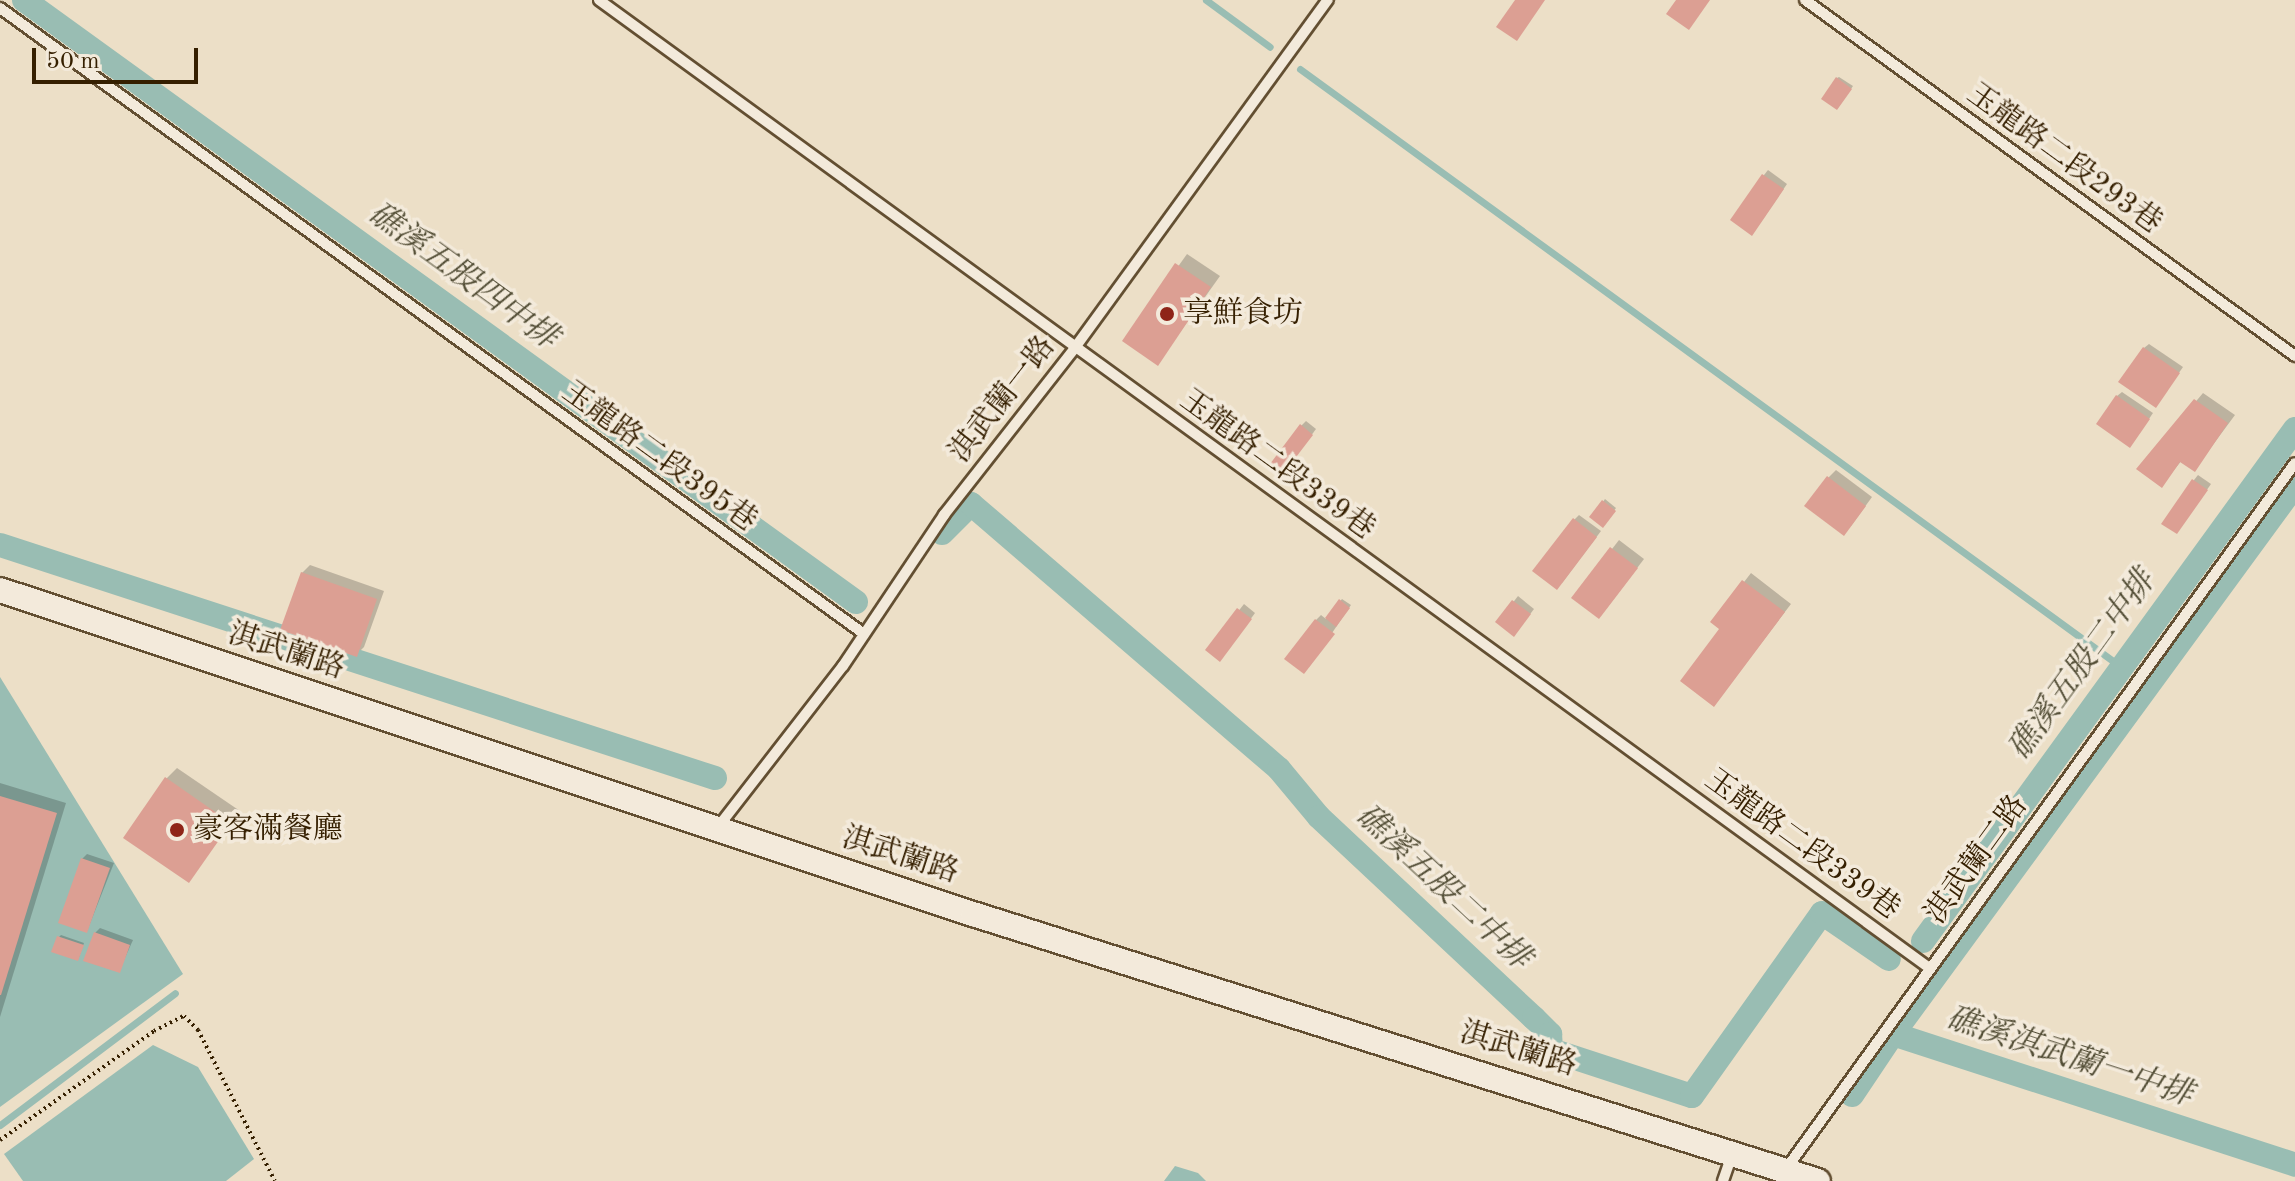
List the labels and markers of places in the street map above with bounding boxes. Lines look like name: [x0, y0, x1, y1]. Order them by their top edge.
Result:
place label: 享鮮食坊: [1183, 296, 1303, 332]
marker: 享鮮食坊: [1158, 305, 1176, 323]
place label: 豪客滿餐廳: [193, 812, 343, 848]
marker: 豪客滿餐廳: [168, 821, 186, 839]

